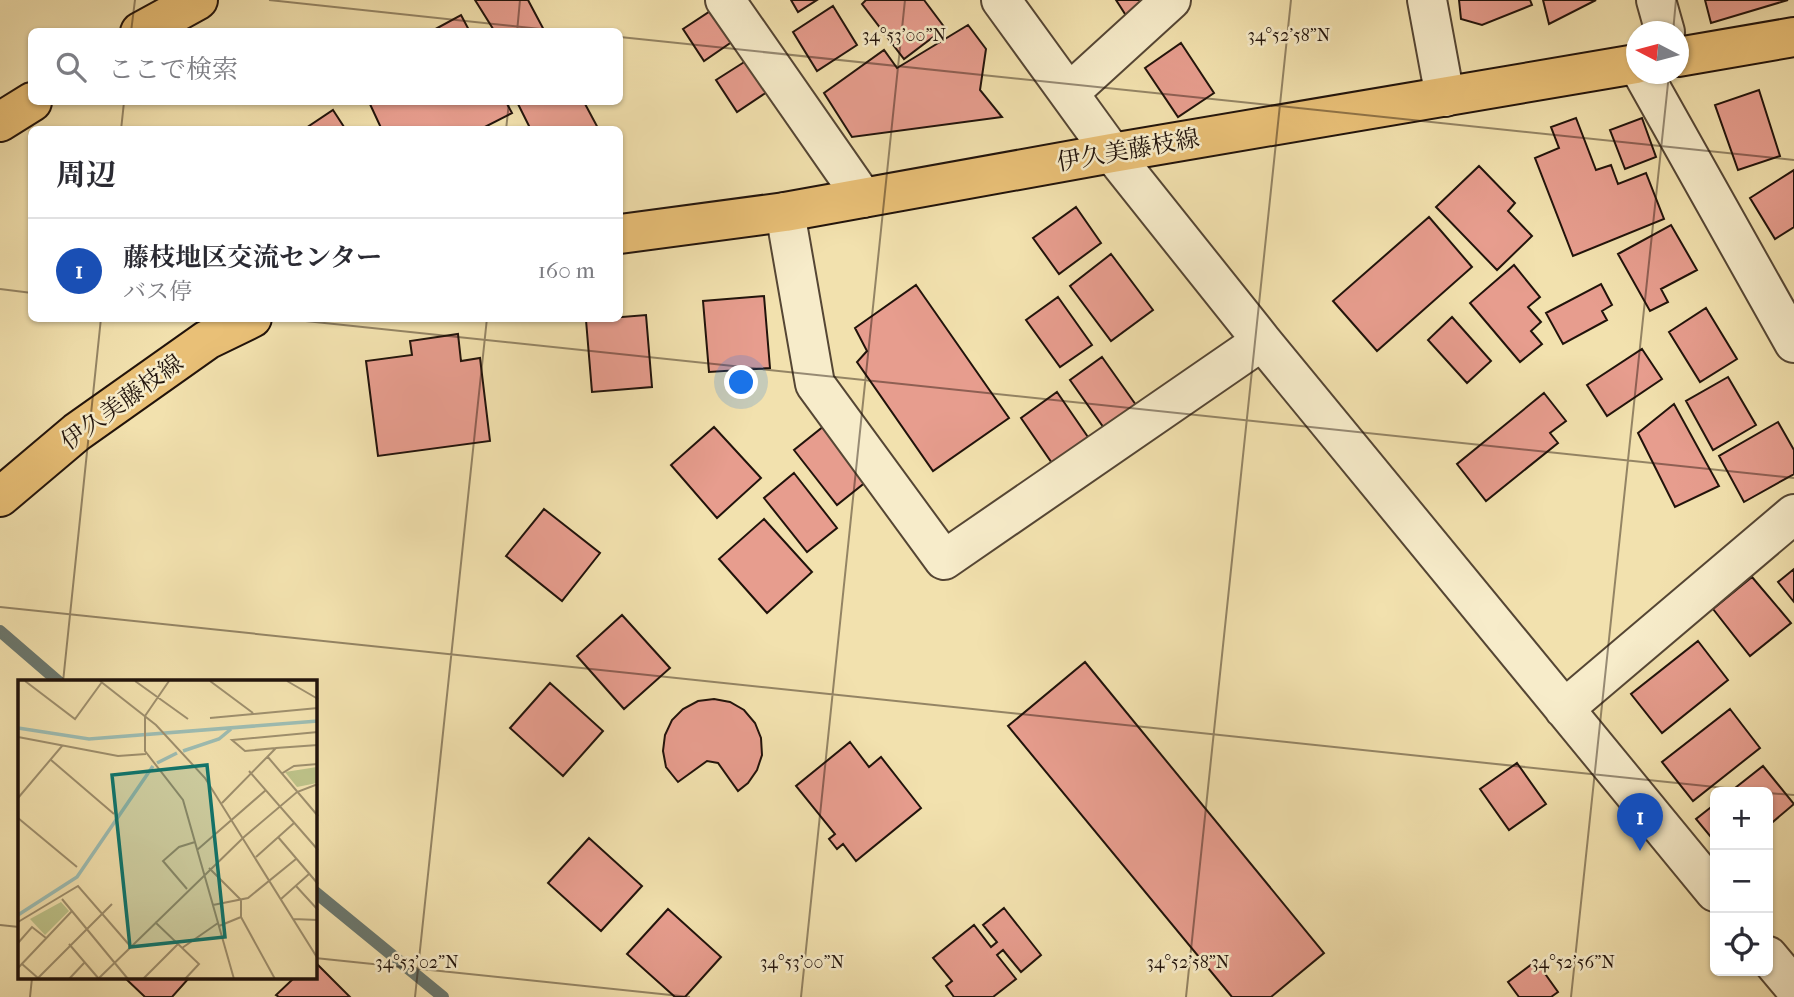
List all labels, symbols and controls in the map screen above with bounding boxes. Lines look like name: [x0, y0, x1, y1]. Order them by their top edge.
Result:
north arrow: [1626, 21, 1689, 84]
text: 34°53'00"N: [862, 25, 946, 46]
text: 34°52'58"N: [1248, 25, 1331, 46]
search box: [28, 28, 623, 105]
icon: search: [52, 48, 90, 86]
text: ここで検索: [108, 54, 238, 85]
street label: 伊久美藤枝線: [1055, 124, 1201, 176]
text: 周辺: [56, 158, 116, 193]
text: 藤枝地区交流センター: [123, 242, 382, 273]
text: 1: [75, 257, 83, 284]
text: 160 m: [538, 257, 595, 284]
text: バス停: [123, 278, 192, 305]
street label: 伊久美藤枝線: [56, 348, 188, 456]
your location: [724, 365, 758, 399]
inset map: [18, 680, 317, 979]
map controls: [1710, 787, 1773, 976]
button: +: [1710, 787, 1773, 850]
pin: 1: [1617, 793, 1663, 851]
button: −: [1710, 850, 1773, 913]
button: locate: [1710, 913, 1773, 976]
text: 34°53'02"N: [375, 952, 459, 973]
text: 34°53'00"N: [760, 952, 844, 973]
text: 34°52'58"N: [1147, 952, 1230, 973]
text: 34°52'56"N: [1531, 952, 1615, 973]

